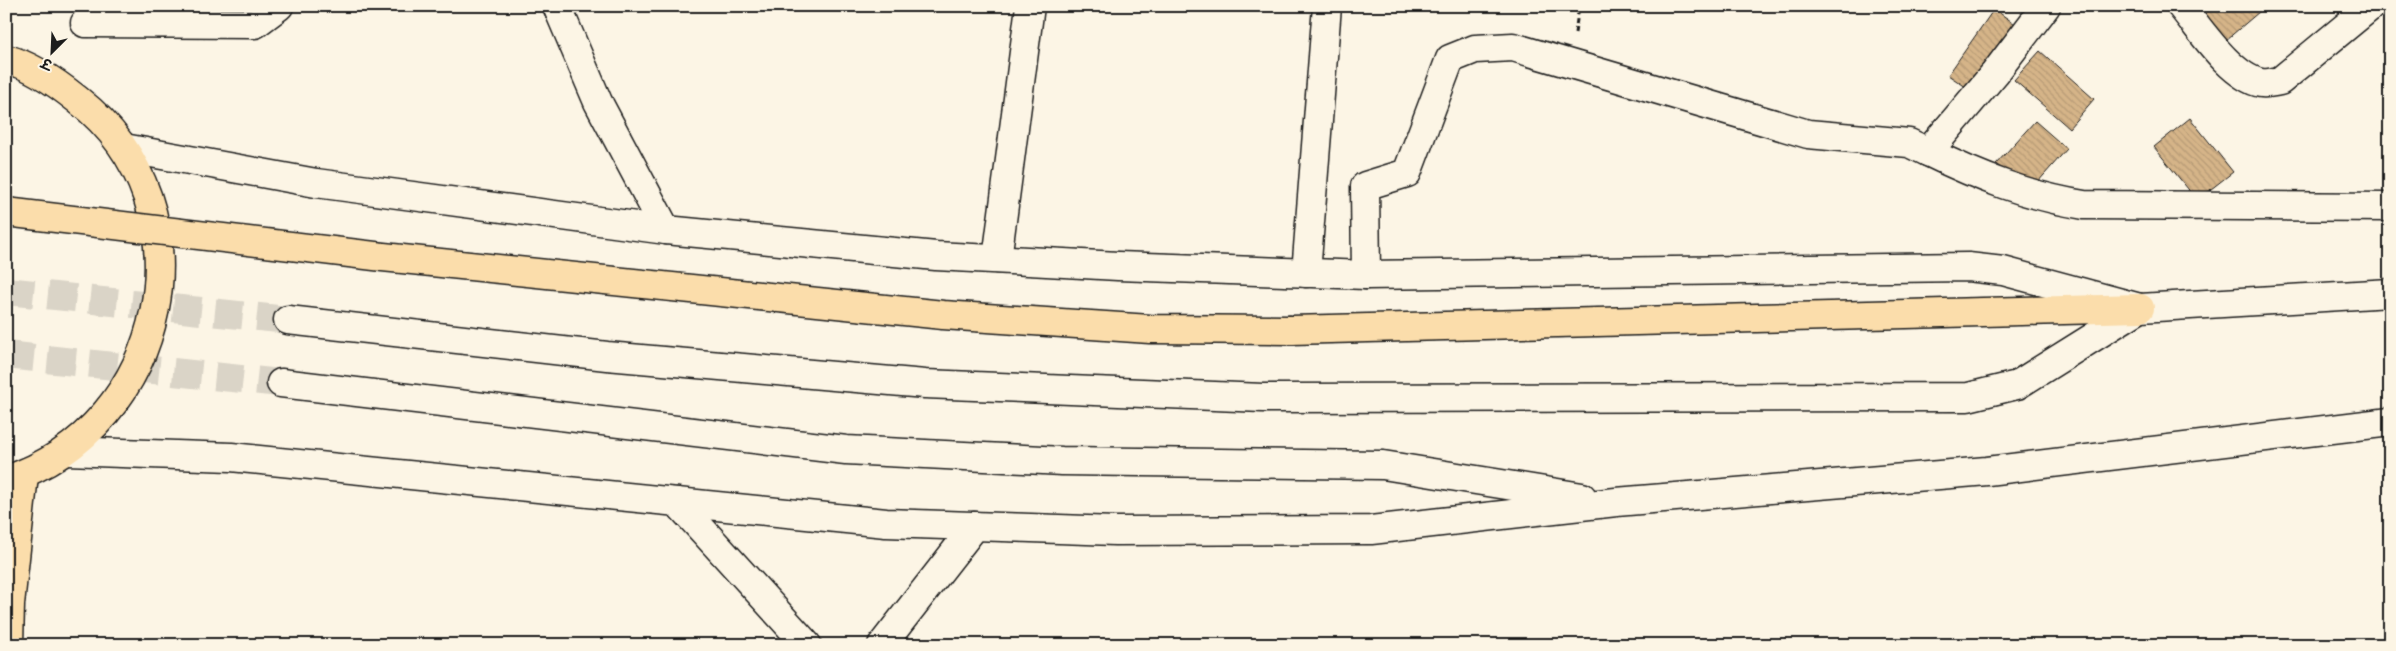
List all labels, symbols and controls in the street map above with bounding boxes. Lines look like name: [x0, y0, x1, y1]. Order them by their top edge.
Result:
north arrow: [28, 28, 78, 78]
text: उ: [36, 52, 57, 77]

